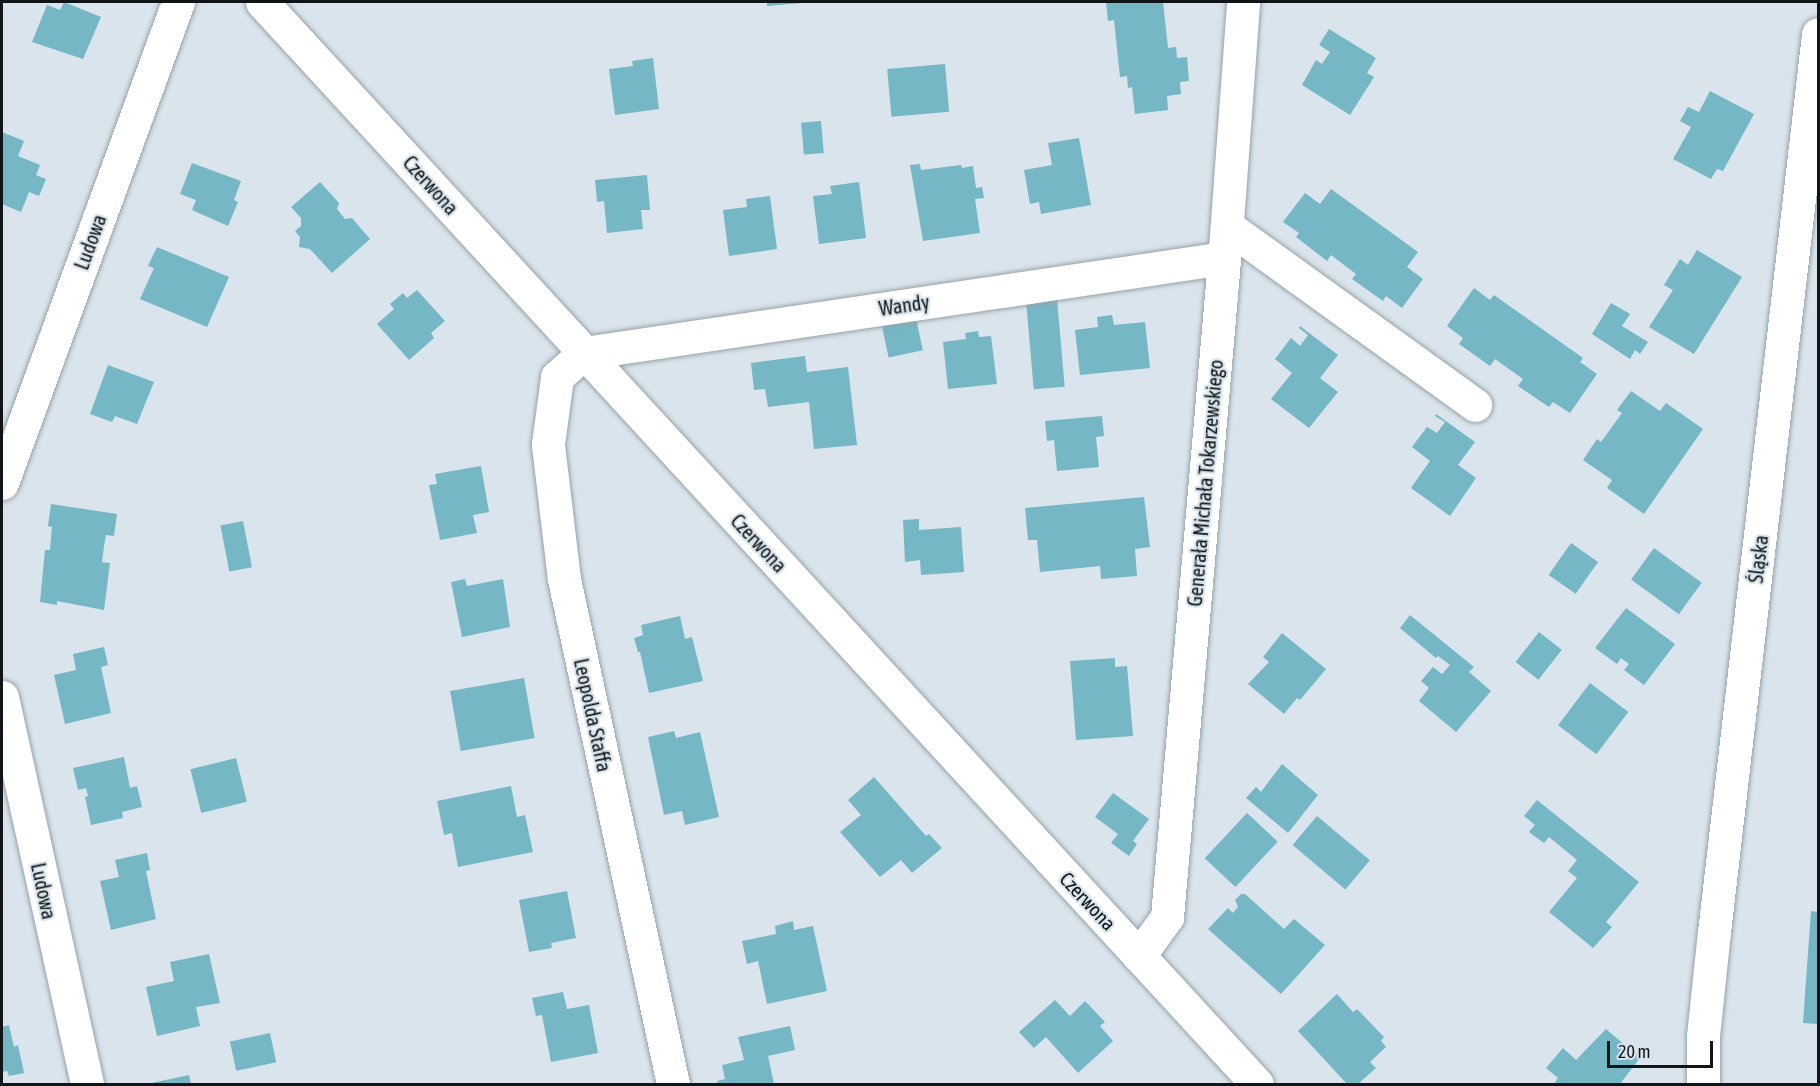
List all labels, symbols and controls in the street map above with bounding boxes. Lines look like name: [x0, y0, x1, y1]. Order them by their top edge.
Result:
street label: Czerwona: [398, 151, 464, 219]
street label: Ludowa: [69, 211, 111, 273]
street label: Wandy: [877, 290, 931, 320]
street label: Generała Michała Tokarzewskiego: [1182, 359, 1228, 607]
street label: Czerwona: [726, 509, 792, 577]
street label: Śląska: [1743, 534, 1773, 584]
street label: Leopolda Staffa: [569, 656, 617, 774]
street label: Ludowa: [26, 861, 62, 921]
street label: Czerwona: [1055, 867, 1121, 935]
scale bar: [1610, 1029, 1716, 1067]
text: 20 m: [1618, 1041, 1650, 1062]

